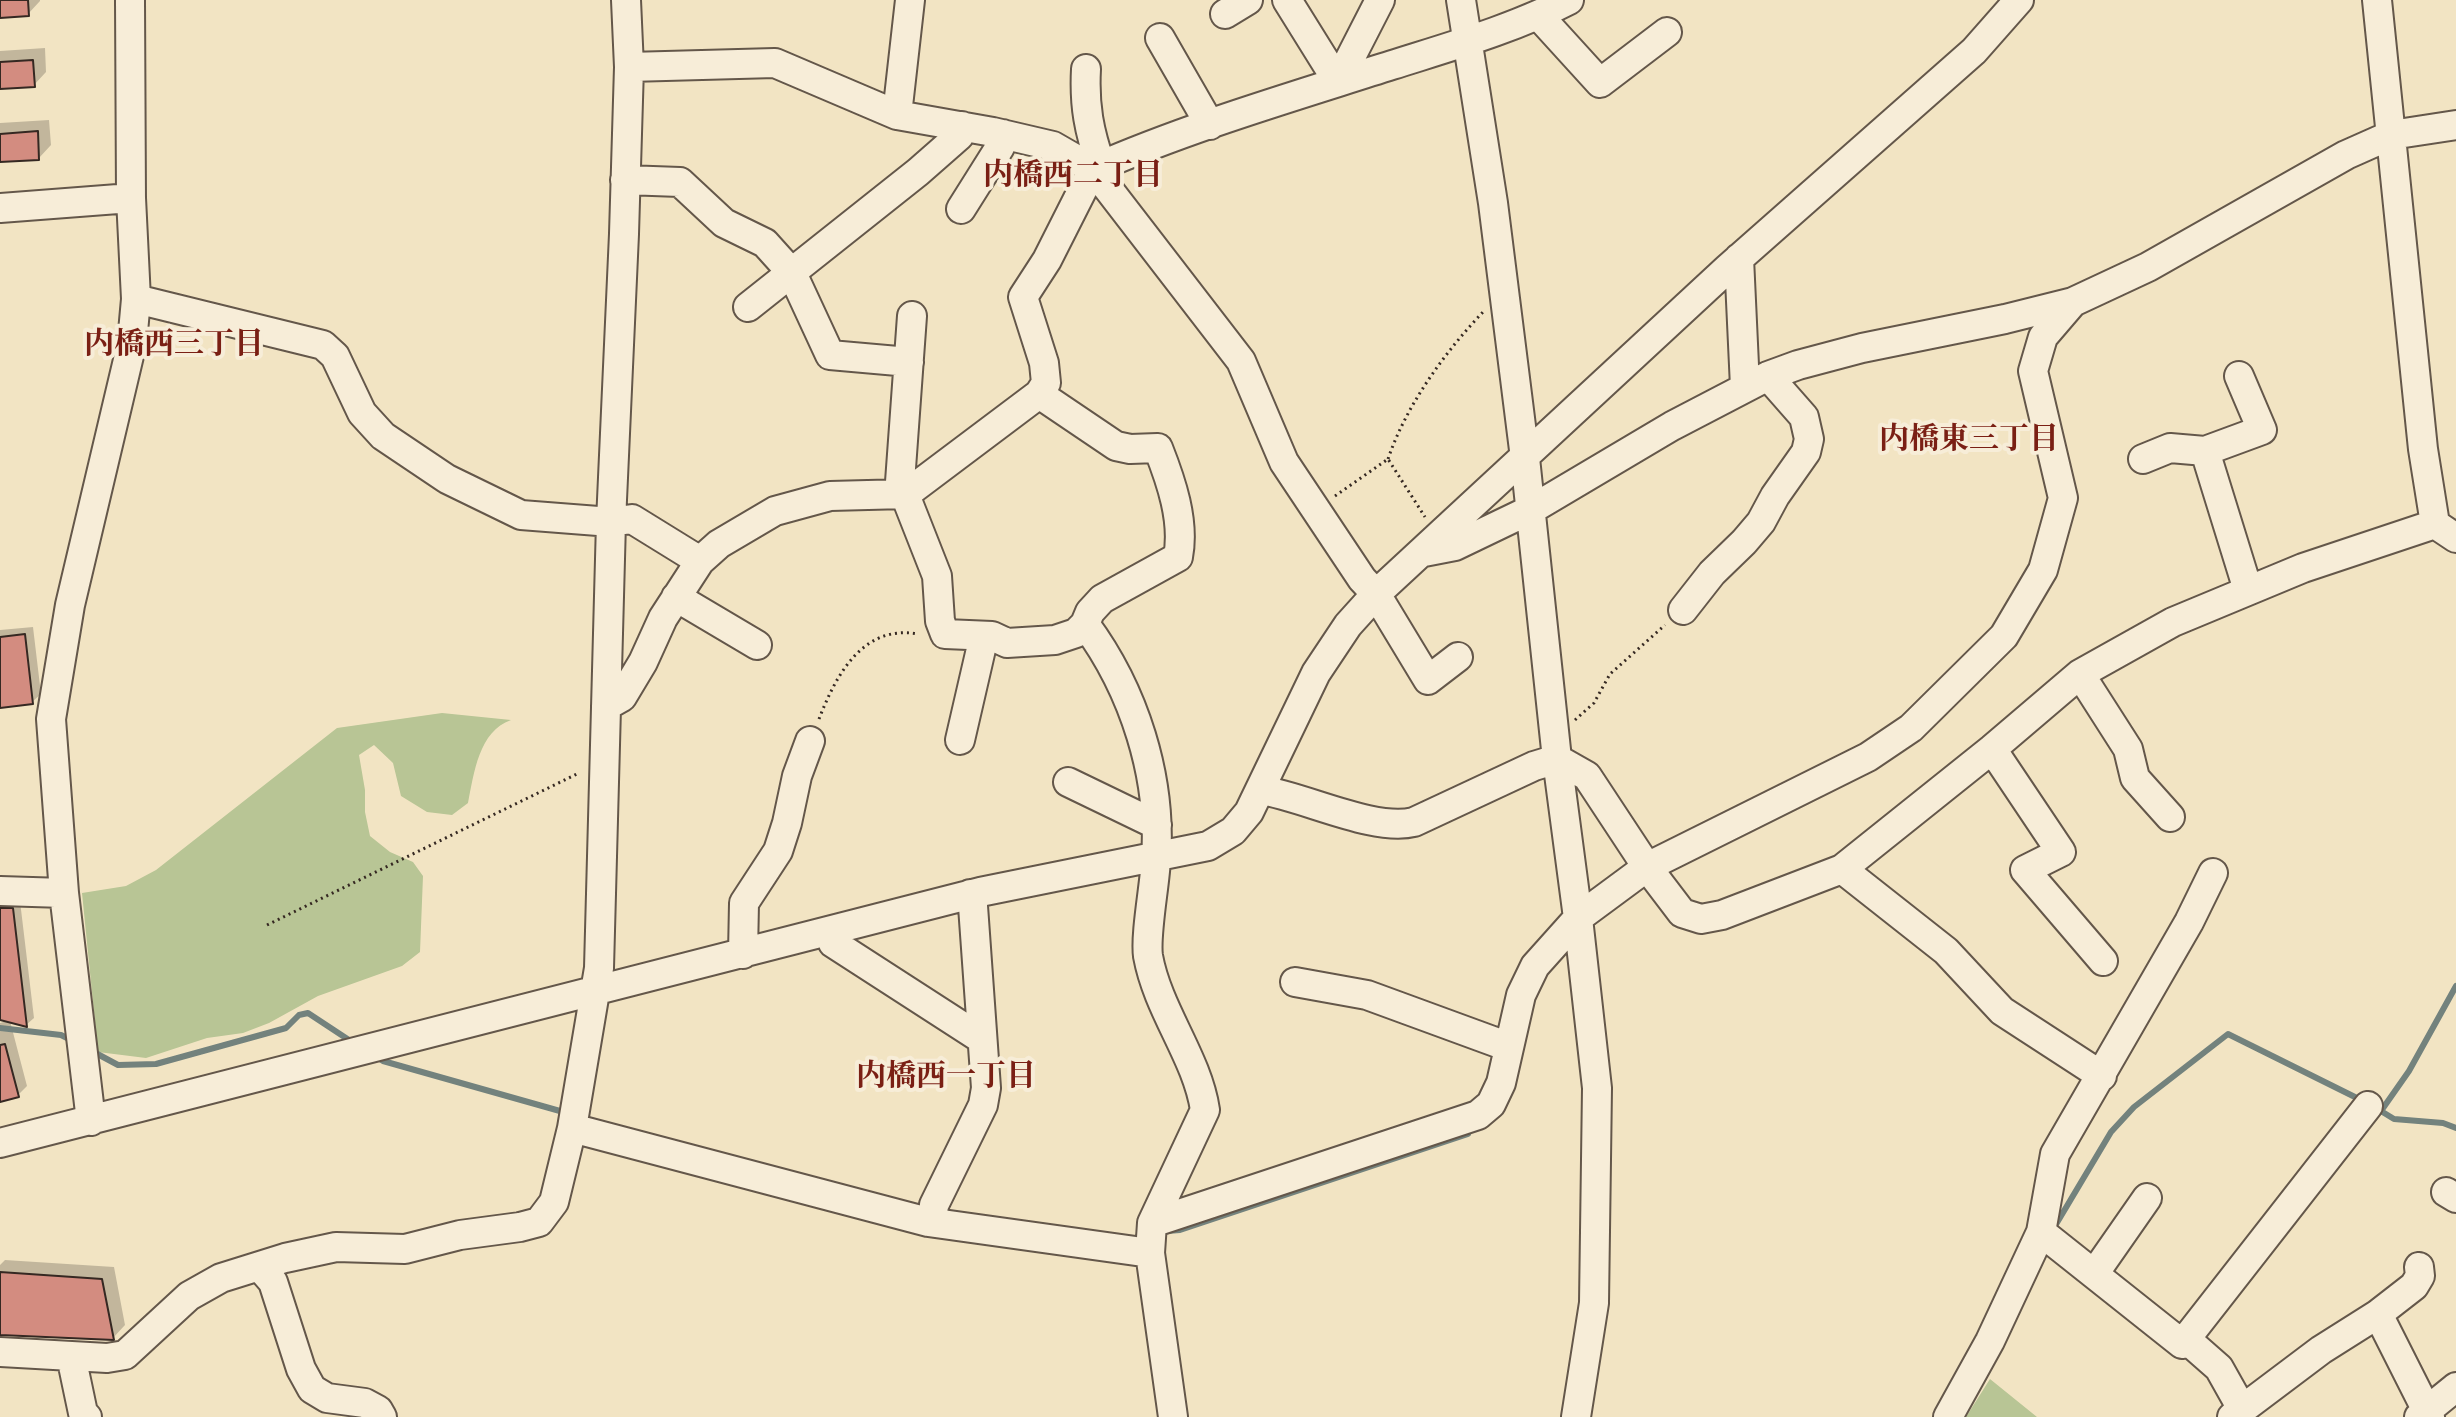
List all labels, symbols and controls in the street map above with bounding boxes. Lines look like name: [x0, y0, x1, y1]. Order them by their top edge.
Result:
district label: 内橋西二丁目: [983, 161, 1163, 197]
district label: 内橋西三丁目: [84, 330, 264, 366]
district label: 内橋東三丁目: [1879, 425, 2059, 461]
district label: 内橋西一丁目: [856, 1062, 1036, 1098]

